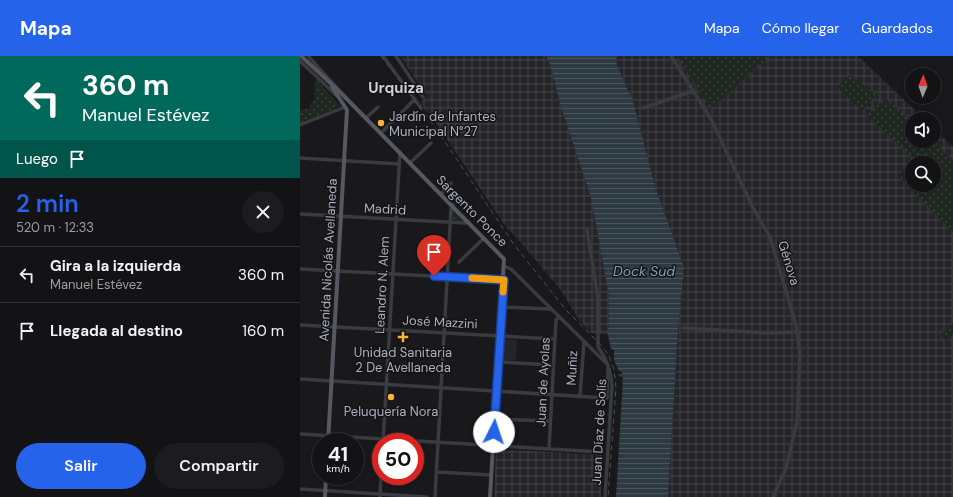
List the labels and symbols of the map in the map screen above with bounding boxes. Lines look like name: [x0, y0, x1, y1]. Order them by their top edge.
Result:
north arrow: [905, 68, 941, 104]
district label: Urquiza: [368, 78, 424, 98]
place label: Jardín de Infantes Municipal N°27: [389, 108, 496, 140]
marker: Jardín de Infantes Municipal N°27: [376, 118, 386, 128]
street label: Sargento Ponce: [433, 172, 511, 250]
street label: Avenida Nicolás Avellaneda: [315, 178, 341, 342]
street label: Madrid: [363, 199, 407, 219]
pin: [417, 235, 451, 276]
street label: Leandro N. Alem: [371, 236, 393, 334]
street label: Génova: [774, 239, 804, 287]
water label: Dock Sud: [613, 262, 675, 280]
street label: José Mazzini: [402, 312, 478, 332]
marker: Unidad Sanitaria 2 De Avellaneda: [397, 331, 409, 343]
street label: Juan de Ayolas: [532, 337, 554, 427]
place label: Unidad Sanitaria 2 De Avellaneda: [354, 344, 452, 376]
street label: Muñiz: [563, 350, 581, 386]
street label: Juan Díaz de Solís: [588, 378, 610, 486]
marker: Peluquería Nora: [386, 392, 396, 402]
place label: Peluquería Nora: [344, 403, 438, 420]
position arrow: [473, 411, 515, 453]
speed limit sign: 50: [372, 433, 424, 485]

